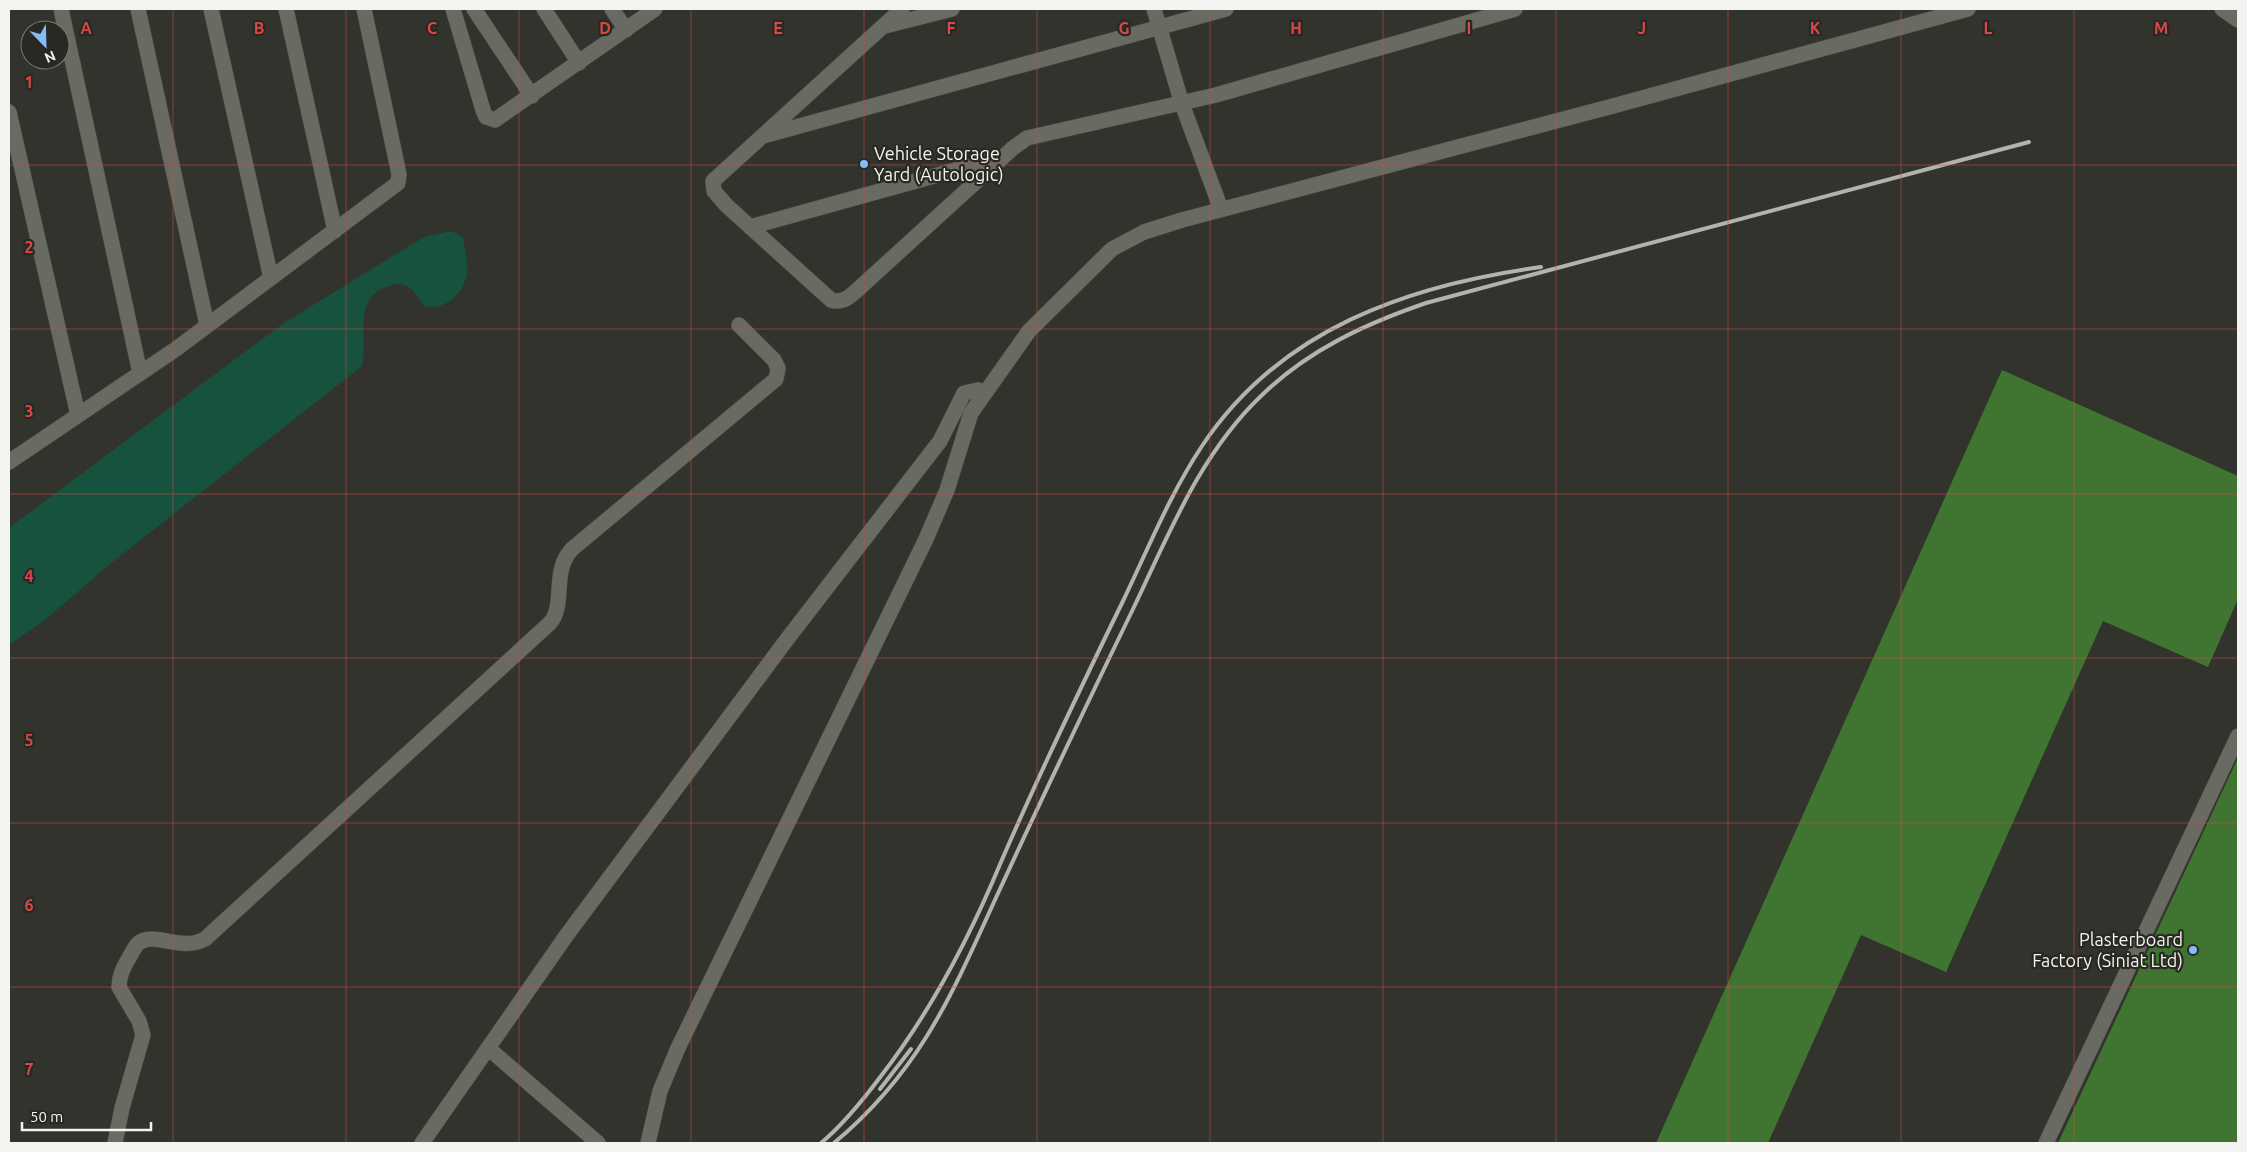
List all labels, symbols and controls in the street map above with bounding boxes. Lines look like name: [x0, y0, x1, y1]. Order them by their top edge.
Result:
text: A: [80, 19, 92, 37]
text: B: [254, 19, 264, 37]
text: C: [427, 19, 437, 37]
text: D: [599, 19, 611, 37]
text: E: [773, 19, 783, 37]
text: F: [947, 19, 956, 37]
text: G: [1118, 19, 1130, 37]
text: H: [1290, 19, 1302, 37]
text: I: [1467, 19, 1471, 37]
text: J: [1638, 19, 1646, 37]
text: K: [1810, 19, 1821, 37]
text: L: [1984, 19, 1993, 37]
text: M: [2154, 19, 2168, 37]
north arrow: [20, 20, 70, 70]
text: N: [42, 48, 58, 66]
text: 1: [24, 73, 34, 91]
place label: Vehicle Storage Yard (Autologic): [874, 143, 1004, 185]
marker: Vehicle Storage Yard (Autologic): [858, 158, 870, 170]
text: 2: [24, 238, 34, 256]
text: 3: [24, 402, 34, 420]
text: 4: [24, 567, 34, 585]
text: 5: [24, 731, 34, 749]
text: 6: [24, 896, 34, 914]
place label: Plasterboard Factory (Siniat Ltd): [2032, 929, 2183, 971]
marker: Plasterboard Factory (Siniat Ltd): [2187, 944, 2199, 956]
text: 7: [24, 1060, 34, 1078]
scale bar: [22, 1100, 151, 1132]
text: 50 m: [30, 1108, 63, 1125]

